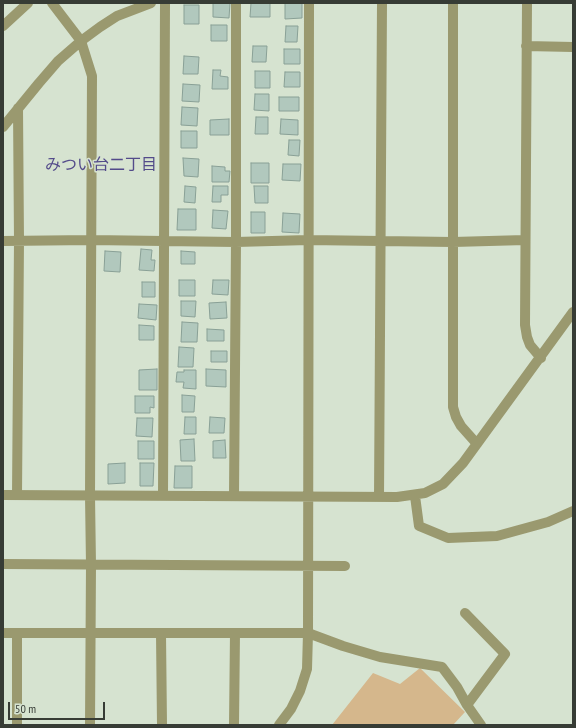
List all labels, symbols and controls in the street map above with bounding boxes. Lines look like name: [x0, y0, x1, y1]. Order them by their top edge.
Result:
district label: みつい台二丁目: [45, 155, 157, 175]
scale bar: [10, 694, 107, 720]
text: 50 m: [15, 701, 36, 716]

